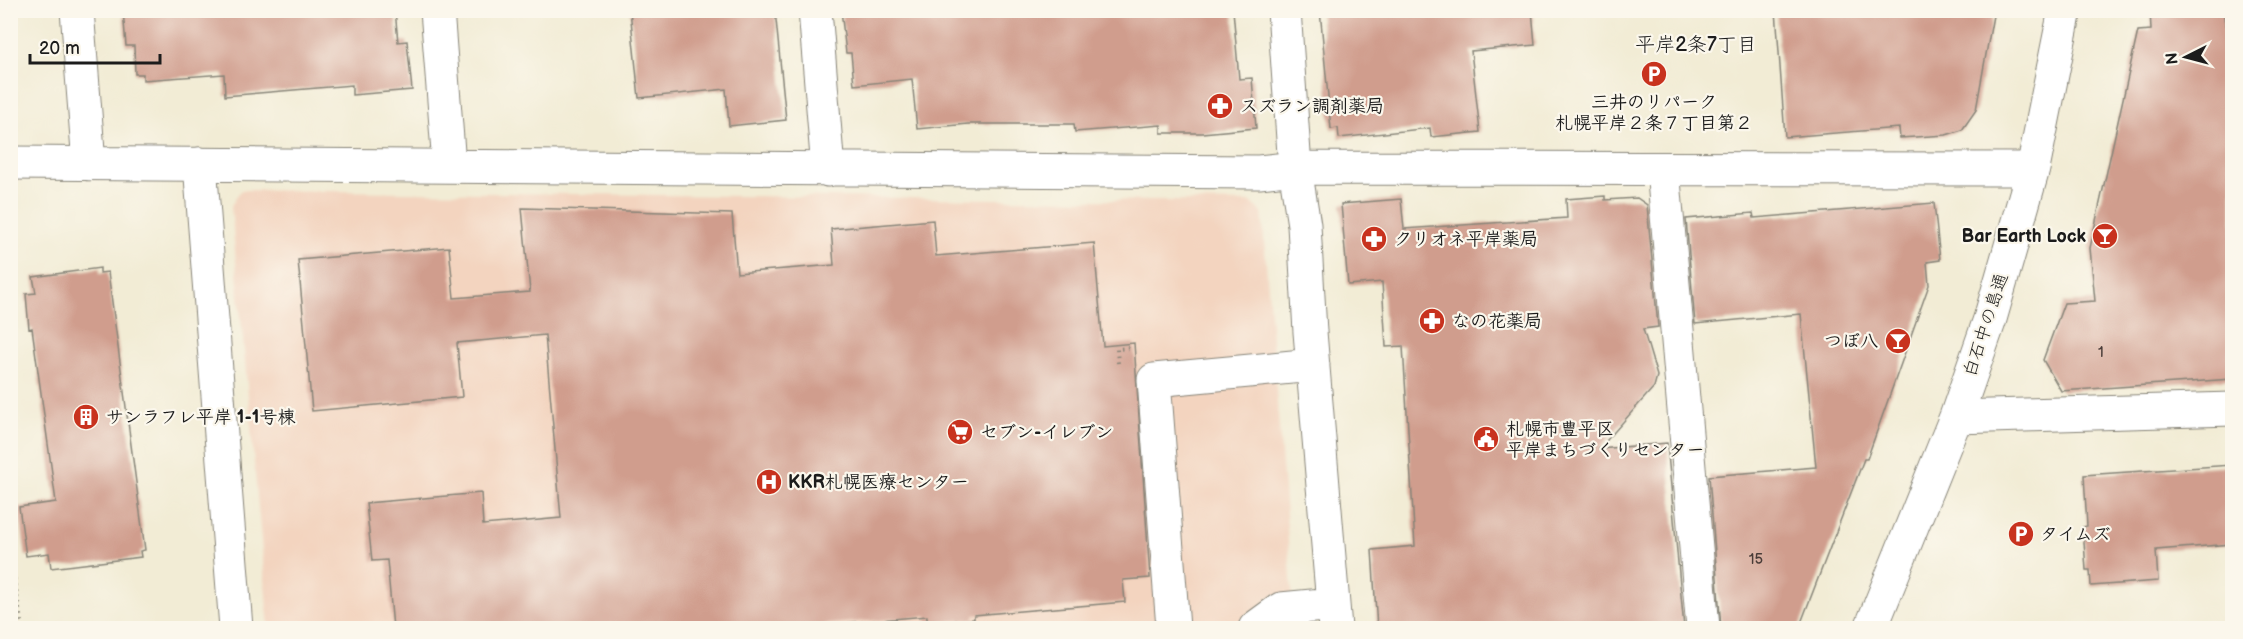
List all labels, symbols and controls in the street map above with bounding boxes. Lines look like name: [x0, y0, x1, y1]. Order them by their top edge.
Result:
scale bar: [30, 27, 160, 65]
north arrow: [2156, 27, 2216, 87]
district label: 平岸2条7丁目: [1635, 33, 1757, 57]
text: 20 m: [39, 38, 80, 59]
text: N: [2162, 51, 2183, 65]
parking icon: 三井のリパーク 札幌平岸２条７丁目第２: [1639, 59, 1669, 89]
pharmacy icon: スズラン調剤薬局: [1205, 91, 1235, 121]
place label: 三井のリパーク 札幌平岸２条７丁目第２: [1555, 92, 1753, 134]
place label: スズラン調剤薬局: [1240, 96, 1384, 117]
bar icon: Bar Earth Lock: [2090, 221, 2120, 251]
pharmacy icon: クリオネ平岸薬局: [1359, 224, 1389, 254]
place label: Bar Earth Lock: [1961, 226, 2087, 247]
place label: クリオネ平岸薬局: [1394, 229, 1538, 250]
street label: 白石中の島通: [1959, 270, 2013, 380]
pharmacy icon: なの花薬局: [1417, 306, 1447, 336]
place label: なの花薬局: [1452, 311, 1542, 332]
bar icon: つぼ八: [1883, 326, 1913, 356]
place label: つぼ八: [1824, 331, 1878, 352]
house number: 1: [2098, 343, 2104, 362]
building icon: サンラフレ平岸 1-1号棟: [71, 402, 101, 432]
place label: サンラフレ平岸 1-1号棟: [106, 407, 295, 428]
supermarket icon: セブン-イレブン: [945, 417, 975, 447]
place label: 札幌市豊平区 平岸まちづくりセンター: [1506, 419, 1705, 461]
place label: セブン-イレブン: [980, 422, 1113, 443]
public building icon: 札幌市豊平区 平岸まちづくりセンター: [1471, 424, 1501, 454]
hospital icon: KKR札幌医療センター: [754, 467, 784, 497]
place label: KKR札幌医療センター: [788, 472, 969, 493]
parking icon: タイムズ: [2006, 519, 2036, 549]
place label: タイムズ: [2040, 524, 2111, 545]
house number: 15: [1749, 550, 1763, 569]

